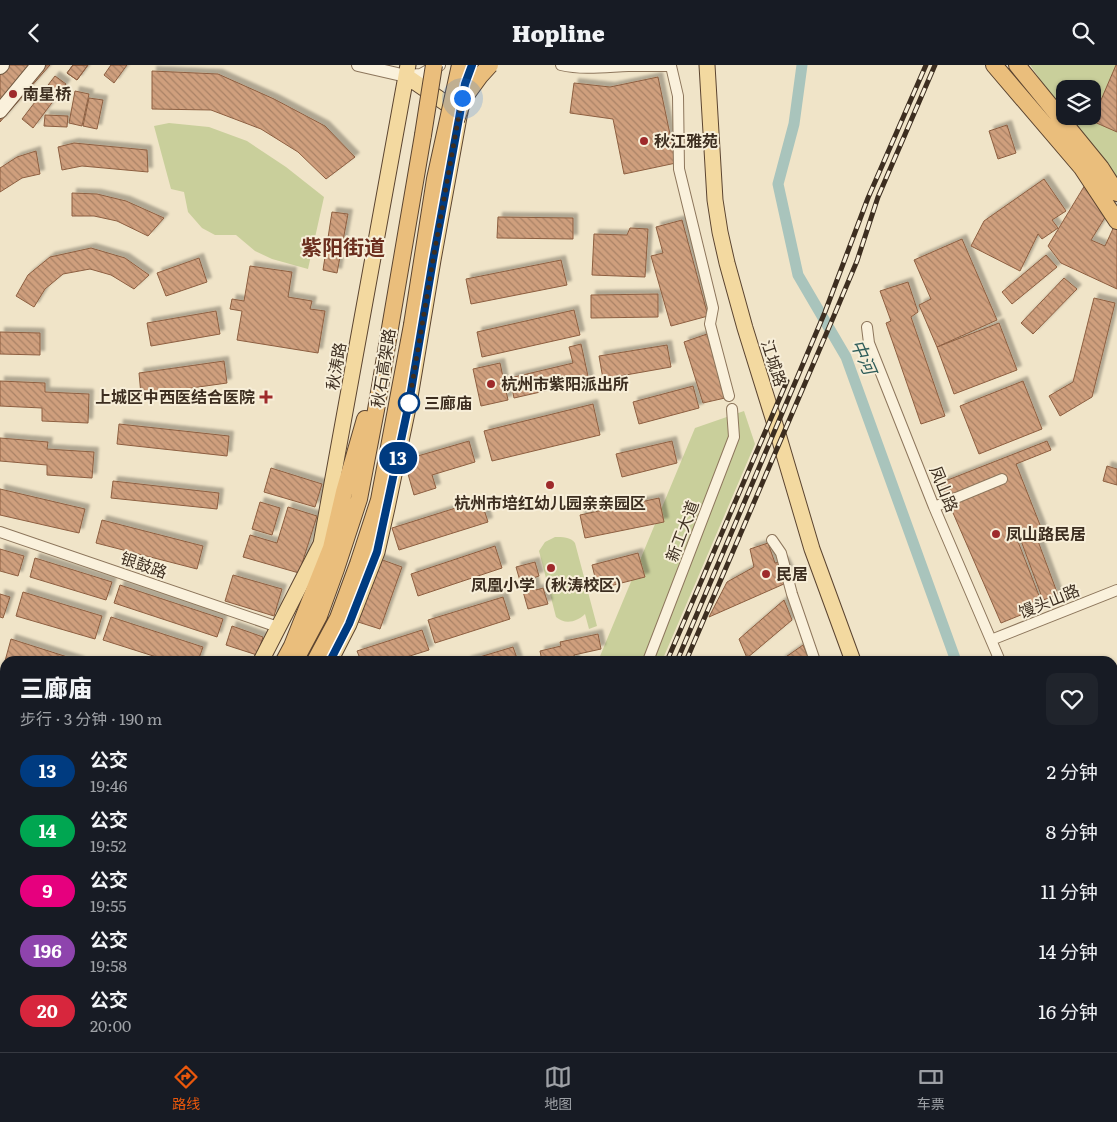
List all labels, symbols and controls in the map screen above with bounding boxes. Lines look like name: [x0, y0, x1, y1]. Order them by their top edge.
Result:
text: Hopline: [512, 16, 605, 49]
icon: back: [20, 19, 48, 47]
icon: search: [1069, 19, 1097, 47]
map controls: [1056, 80, 1101, 125]
button: layers: [1056, 80, 1101, 125]
place label: 南星桥: [23, 81, 72, 105]
your location: [450, 86, 475, 111]
marker: 南星桥: [7, 88, 19, 100]
place label: 秋江雅苑: [654, 128, 718, 152]
marker: 秋江雅苑: [638, 135, 650, 147]
district label: 紫阳街道: [301, 230, 385, 261]
street label: 秋石高架路: [364, 326, 400, 409]
water label: 中河: [845, 334, 885, 381]
street label: 江城路: [756, 336, 794, 389]
street label: 秋涛路: [319, 340, 351, 392]
place label: 杭州市紫阳派出所: [501, 371, 629, 395]
marker: 杭州市紫阳派出所: [485, 378, 497, 390]
place label: 上城区中西医结合医院: [95, 384, 255, 408]
marker: 上城区中西医结合医院: [259, 390, 273, 404]
place label: 三廊庙: [424, 390, 472, 414]
marker: 三廊庙: [398, 392, 420, 414]
line badge: 13: [376, 442, 420, 474]
text: 13: [389, 444, 407, 471]
street label: 凤山路: [925, 462, 965, 515]
marker: 杭州市培红幼儿园亲亲园区: [544, 479, 556, 491]
place label: 杭州市培红幼儿园亲亲园区: [454, 490, 646, 514]
street label: 新工大道: [658, 496, 704, 565]
place label: 凤山路民居: [1006, 521, 1086, 545]
marker: 凤山路民居: [990, 528, 1002, 540]
street label: 银鼓路: [118, 545, 171, 583]
place label: 民居: [776, 561, 808, 585]
marker: 凤凰小学（秋涛校区）: [545, 562, 557, 574]
marker: 民居: [760, 568, 772, 580]
place label: 凤凰小学（秋涛校区）: [471, 572, 631, 596]
street label: 馒头山路: [1014, 577, 1083, 623]
text: 三廊庙: [20, 669, 92, 704]
button: heart: [1046, 673, 1098, 725]
text: 步行 · 3 分钟 · 190 m: [20, 706, 162, 730]
text: 公交: [90, 745, 128, 773]
text: 13: [39, 757, 56, 784]
text: 2 分钟: [1047, 757, 1098, 785]
text: 19:46: [90, 773, 127, 797]
text: 公交: [90, 805, 128, 833]
text: 14: [39, 817, 56, 844]
text: 8 分钟: [1046, 817, 1098, 845]
text: 19:52: [90, 833, 126, 857]
text: 公交: [90, 865, 128, 893]
text: 9: [42, 877, 53, 904]
text: 11 分钟: [1041, 877, 1098, 905]
text: 19:55: [90, 893, 126, 917]
text: 公交: [90, 925, 128, 953]
text: 196: [33, 937, 62, 964]
text: 14 分钟: [1039, 937, 1098, 965]
text: 19:58: [90, 953, 127, 977]
text: 公交: [90, 985, 128, 1013]
text: 20: [37, 997, 58, 1024]
text: 16 分钟: [1038, 997, 1098, 1025]
text: 20:00: [90, 1013, 131, 1037]
tab: 路线: [172, 1063, 200, 1113]
tab: 地图: [544, 1063, 572, 1113]
tab: 车票: [917, 1063, 945, 1113]

